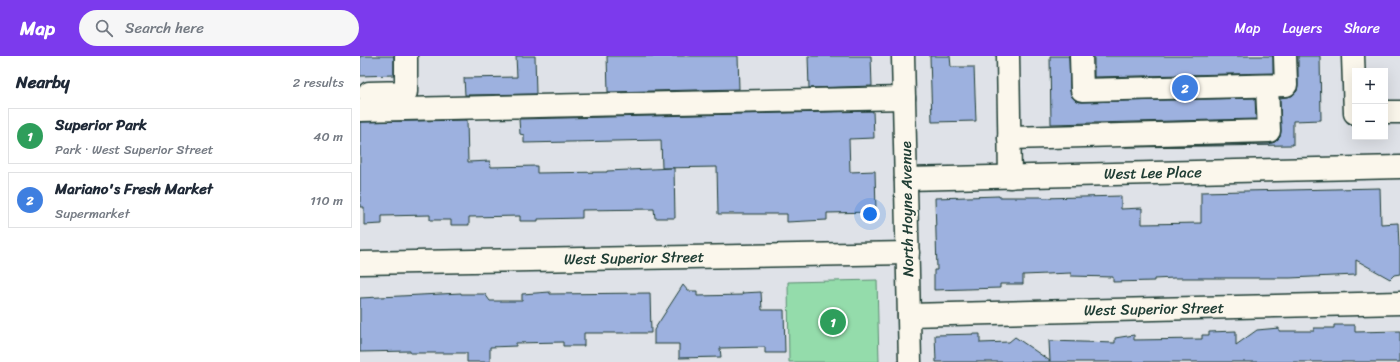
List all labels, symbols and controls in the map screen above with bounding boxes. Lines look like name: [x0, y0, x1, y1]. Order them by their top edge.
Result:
search box: [79, 10, 359, 46]
text: Map: [20, 12, 55, 45]
text: Search here: [125, 15, 204, 41]
text: Map: [1235, 16, 1260, 41]
text: Layers: [1282, 16, 1322, 41]
text: Share: [1344, 16, 1380, 41]
icon: search: [93, 17, 115, 39]
text: Nearby: [16, 67, 70, 97]
map controls: [1352, 68, 1388, 140]
button: +: [1352, 68, 1388, 104]
text: 2 results: [293, 71, 344, 94]
pin: 2: [1172, 73, 1198, 103]
button: −: [1352, 104, 1388, 140]
text: Superior Park: [55, 112, 147, 138]
text: 1: [27, 125, 33, 148]
text: 40 m: [313, 125, 343, 148]
text: Park · West Superior Street: [55, 138, 214, 161]
street label: North Hoyne Avenue: [893, 141, 921, 277]
street label: West Lee Place: [1104, 159, 1203, 187]
text: Mariano's Fresh Market: [55, 176, 213, 202]
text: 2: [26, 189, 34, 212]
text: 110 m: [310, 189, 343, 212]
text: Supermarket: [55, 202, 130, 225]
your location: [860, 204, 880, 224]
street label: West Superior Street: [564, 244, 705, 272]
street label: West Superior Street: [1084, 295, 1225, 323]
pin: 1: [820, 307, 846, 337]

